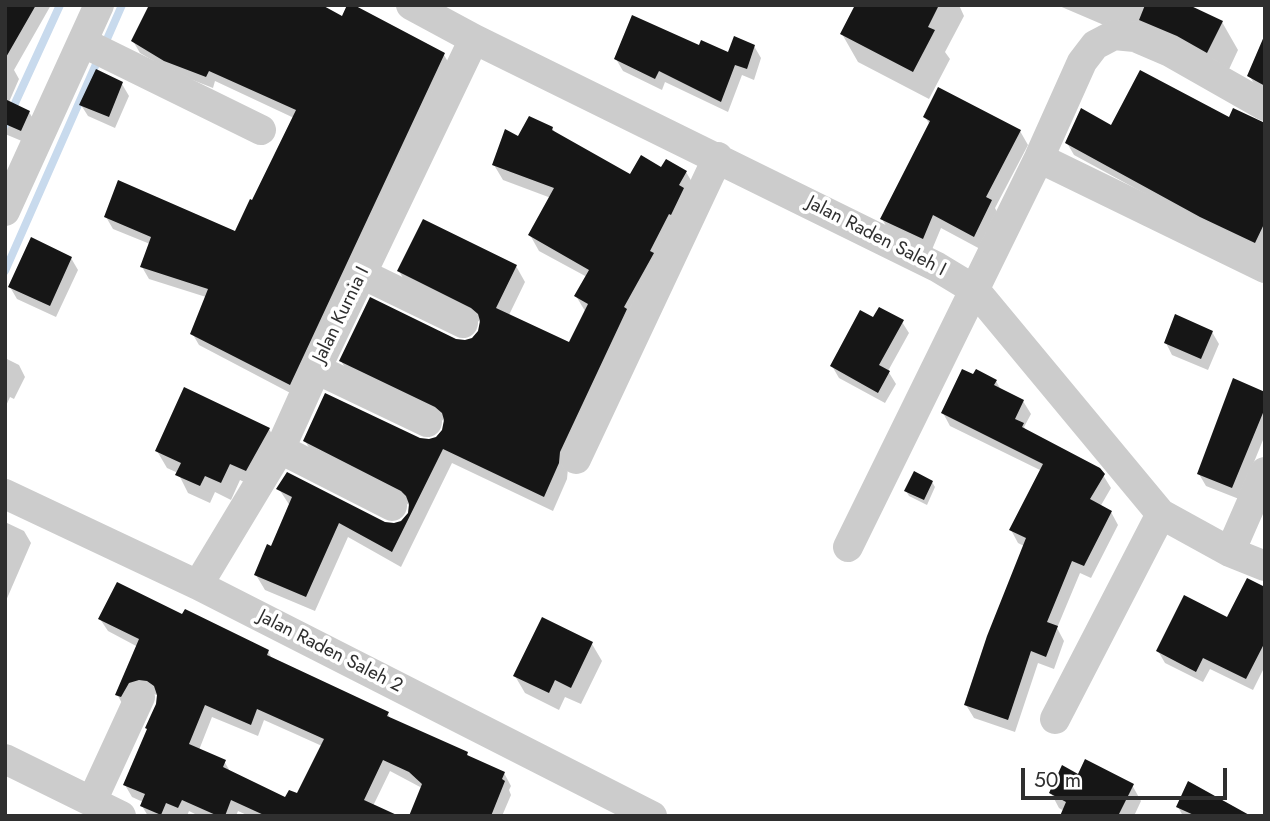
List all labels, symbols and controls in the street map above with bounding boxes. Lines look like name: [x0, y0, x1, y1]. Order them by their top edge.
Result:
street label: Jalan Raden Saleh I: [803, 192, 949, 282]
street label: Jalan Kurnia I: [309, 263, 375, 367]
street label: Jalan Raden Saleh 2: [254, 606, 406, 698]
scale bar: [1025, 754, 1232, 798]
text: 50 m: [1034, 765, 1081, 795]

